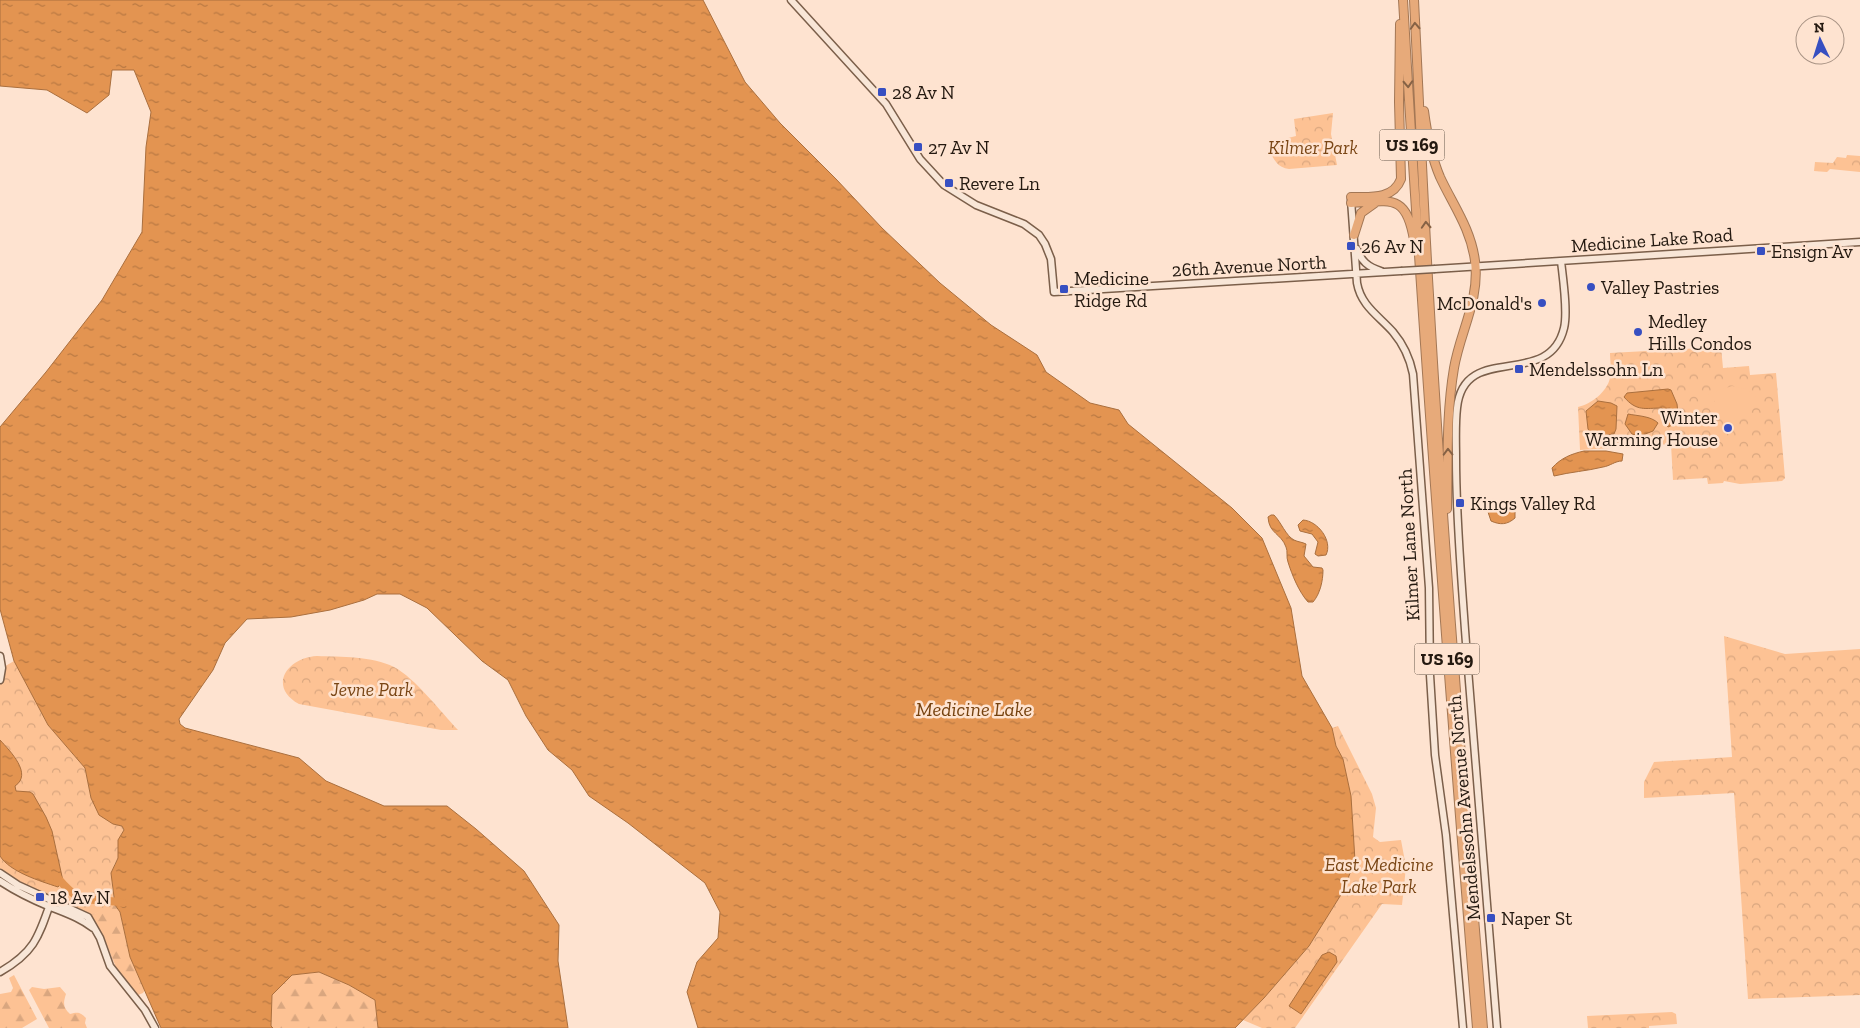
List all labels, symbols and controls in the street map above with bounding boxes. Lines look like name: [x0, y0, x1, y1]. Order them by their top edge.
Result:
north arrow: [1795, 15, 1845, 65]
text: N: [1813, 19, 1825, 36]
one-way arrow: [1410, 22, 1421, 30]
one-way arrow: [1402, 80, 1413, 88]
place label: 28 Av N: [892, 81, 955, 104]
marker: 28 Av N: [876, 86, 888, 98]
road number: US 169: [1380, 130, 1444, 160]
place label: 27 Av N: [928, 136, 989, 159]
park label: Kilmer Park: [1268, 136, 1358, 159]
marker: 27 Av N: [912, 141, 924, 153]
place label: Revere Ln: [959, 172, 1040, 195]
marker: Revere Ln: [943, 177, 955, 189]
one-way arrow: [1420, 221, 1431, 229]
street label: Medicine Lake Road: [1570, 223, 1734, 257]
place label: 26 Av N: [1361, 235, 1424, 258]
marker: 26 Av N: [1345, 240, 1357, 252]
place label: Ensign Av: [1771, 240, 1853, 263]
marker: Ensign Av: [1755, 245, 1767, 257]
street label: 26th Avenue North: [1171, 250, 1327, 282]
place label: Medicine Ridge Rd: [1074, 267, 1149, 312]
place label: Valley Pastries: [1600, 276, 1719, 299]
marker: Valley Pastries: [1585, 281, 1597, 293]
marker: Medicine Ridge Rd: [1058, 283, 1070, 295]
place label: McDonald's: [1437, 292, 1532, 315]
marker: McDonald's: [1536, 297, 1548, 309]
place label: Medley Hills Condos: [1648, 310, 1752, 355]
marker: Medley Hills Condos: [1632, 326, 1644, 338]
place label: Mendelssohn Ln: [1529, 358, 1663, 381]
marker: Mendelssohn Ln: [1513, 363, 1525, 375]
place label: Winter Warming House: [1585, 406, 1718, 451]
marker: Winter Warming House: [1722, 422, 1734, 434]
one-way arrow: [1442, 448, 1453, 456]
street label: Kilmer Lane North: [1394, 468, 1424, 622]
place label: Kings Valley Rd: [1470, 492, 1596, 515]
marker: Kings Valley Rd: [1454, 497, 1466, 509]
road number: US 169: [1414, 644, 1480, 674]
park label: Jevne Park: [330, 678, 413, 701]
street label: Mendelssohn Avenue North: [1443, 694, 1485, 921]
water label: Medicine Lake: [916, 697, 1032, 721]
park label: East Medicine Lake Park: [1324, 853, 1434, 898]
place label: 18 Av N: [50, 886, 110, 909]
marker: 18 Av N: [34, 891, 46, 903]
place label: Naper St: [1501, 907, 1572, 930]
marker: Naper St: [1485, 912, 1497, 924]

